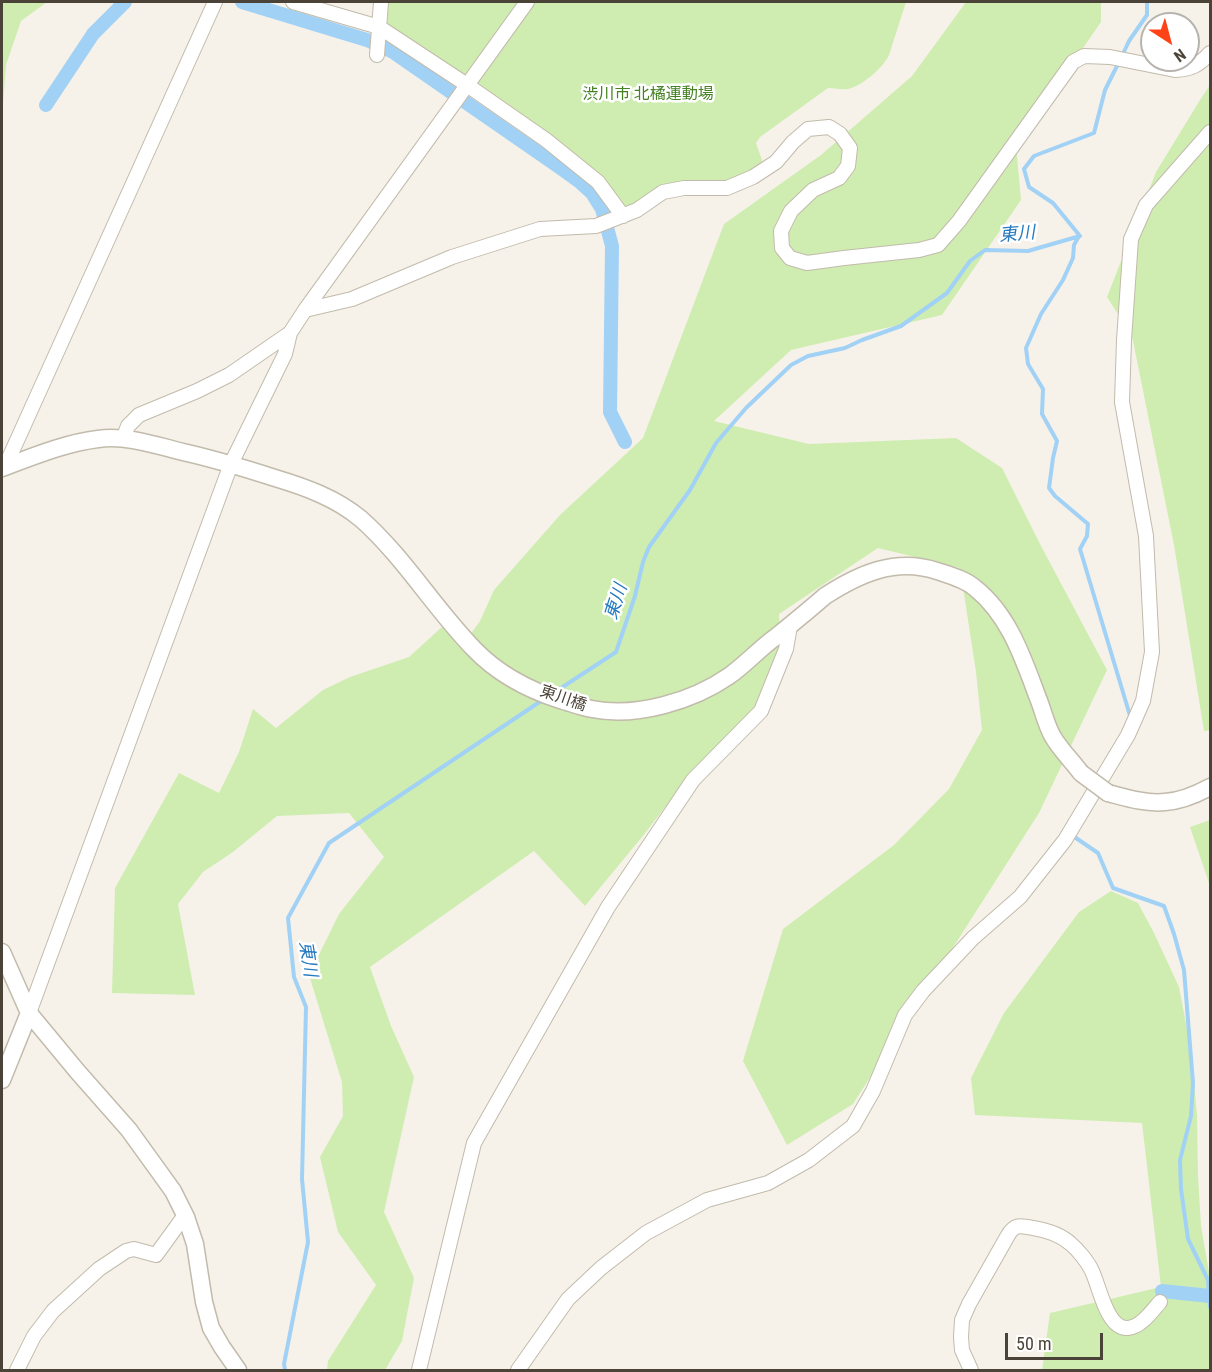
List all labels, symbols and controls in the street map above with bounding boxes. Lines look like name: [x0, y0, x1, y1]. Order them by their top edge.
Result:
north arrow: [1140, 12, 1200, 72]
text: N: [1170, 45, 1189, 66]
park label: 渋川市 北橘運動場: [582, 85, 714, 105]
water label: 東川: [998, 223, 1036, 247]
water label: 東川: [601, 582, 633, 622]
street label: 東川橋: [537, 682, 589, 716]
water label: 東川: [294, 940, 320, 978]
scale bar: [1008, 1321, 1106, 1359]
text: 50 m: [1016, 1333, 1051, 1354]

